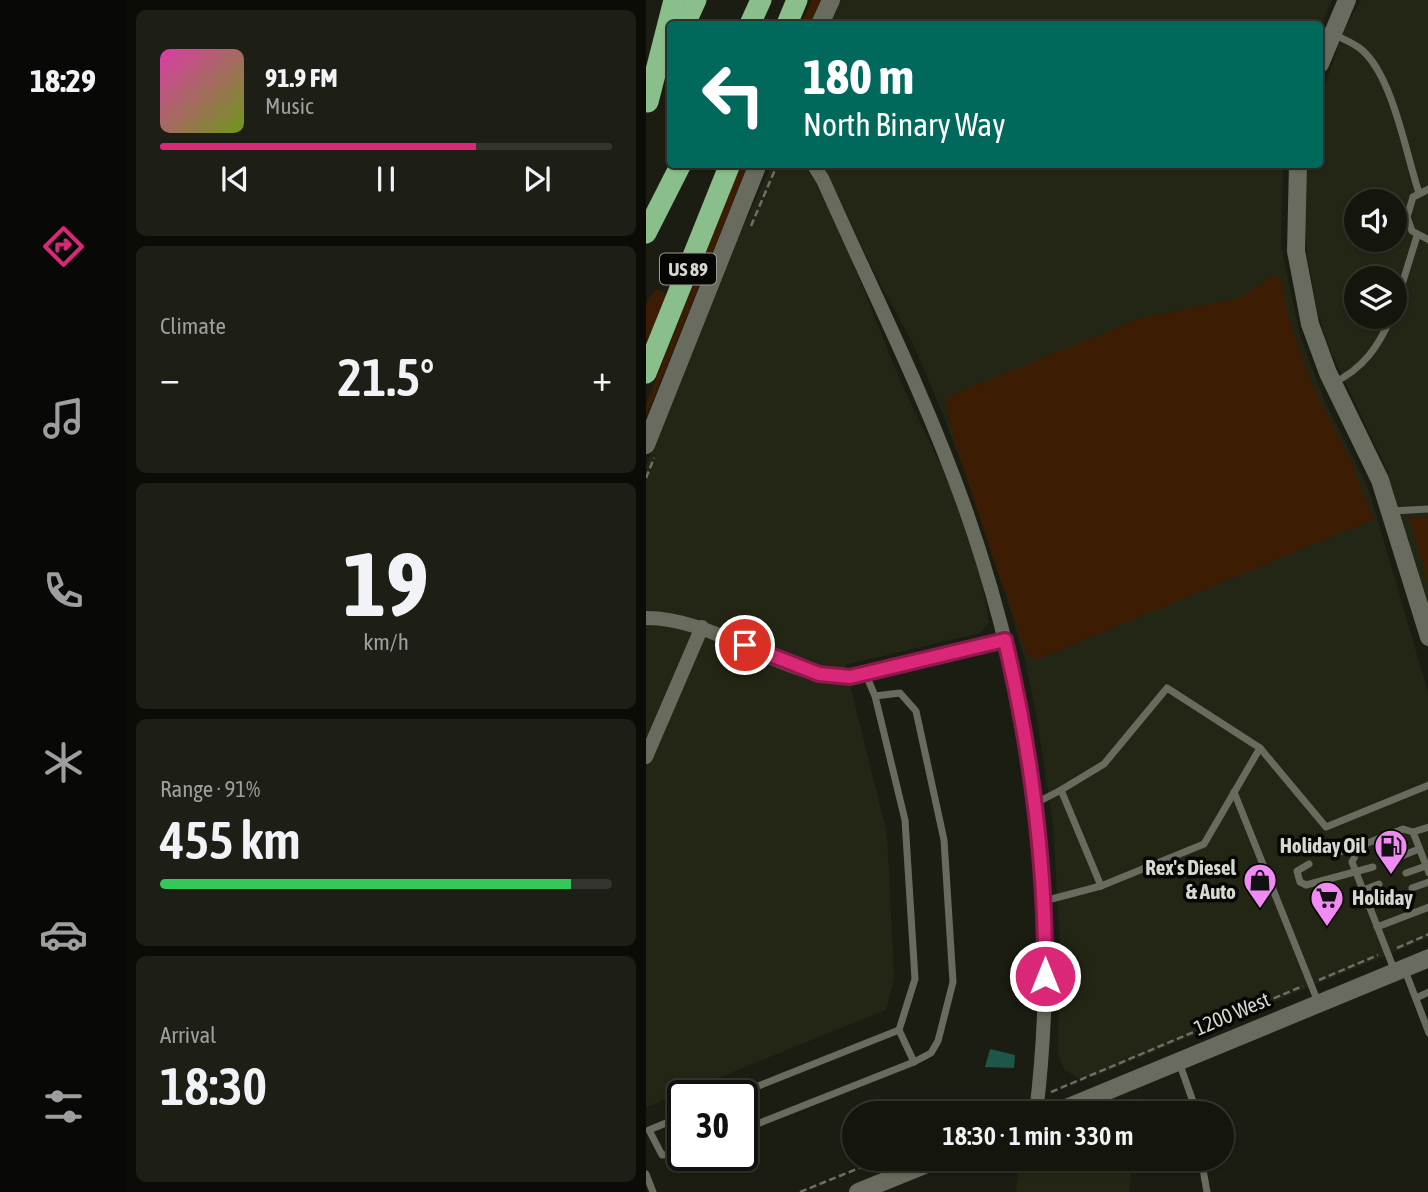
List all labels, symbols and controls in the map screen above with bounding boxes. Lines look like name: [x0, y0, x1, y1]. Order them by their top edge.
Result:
text: 180 m: [803, 48, 914, 104]
icon: left: [688, 49, 779, 140]
text: 18:29: [30, 62, 96, 99]
text: 91.9 FM: [265, 63, 338, 93]
text: Music: [265, 93, 313, 119]
text: North Binary Way: [803, 106, 1005, 143]
icon: previous: [216, 160, 254, 198]
icon: pause: [367, 160, 405, 198]
icon: next: [518, 160, 556, 198]
map controls: [1344, 189, 1407, 329]
button: sound: [1344, 189, 1407, 252]
icon: directions: [39, 222, 88, 271]
road number: US 89: [660, 254, 716, 284]
button: layers: [1344, 266, 1407, 329]
text: Climate: [160, 313, 226, 339]
text: 21.5°: [338, 347, 434, 407]
text: −: [160, 356, 180, 399]
text: +: [592, 356, 612, 399]
icon: music: [39, 394, 88, 443]
text: 19: [343, 531, 429, 635]
icon: phone: [39, 566, 88, 615]
pin: [715, 615, 775, 675]
icon: arrive: [726, 626, 764, 664]
text: km/h: [363, 629, 409, 655]
icon: climate: [39, 738, 88, 787]
text: Range · 91%: [160, 776, 260, 802]
text: 455 km: [160, 810, 301, 870]
fuel station icon: Holiday Oil: [1372, 827, 1410, 876]
place label: Holiday Oil: [1280, 833, 1366, 857]
place label: Rex's Diesel & Auto: [1145, 855, 1236, 903]
shop icon: Rex's Diesel & Auto: [1241, 861, 1279, 910]
supermarket icon: Holiday: [1308, 879, 1346, 928]
place label: Holiday: [1352, 885, 1413, 909]
icon: car: [39, 910, 88, 959]
position arrow: [1008, 939, 1082, 1013]
street label: 1200 West: [1190, 986, 1273, 1040]
text: Arrival: [160, 1022, 216, 1048]
text: 18:30: [160, 1056, 267, 1116]
speed limit sign: 30: [667, 1080, 758, 1171]
icon: filters: [39, 1082, 88, 1131]
text: 18:30 · 1 min · 330 m: [943, 1121, 1133, 1151]

